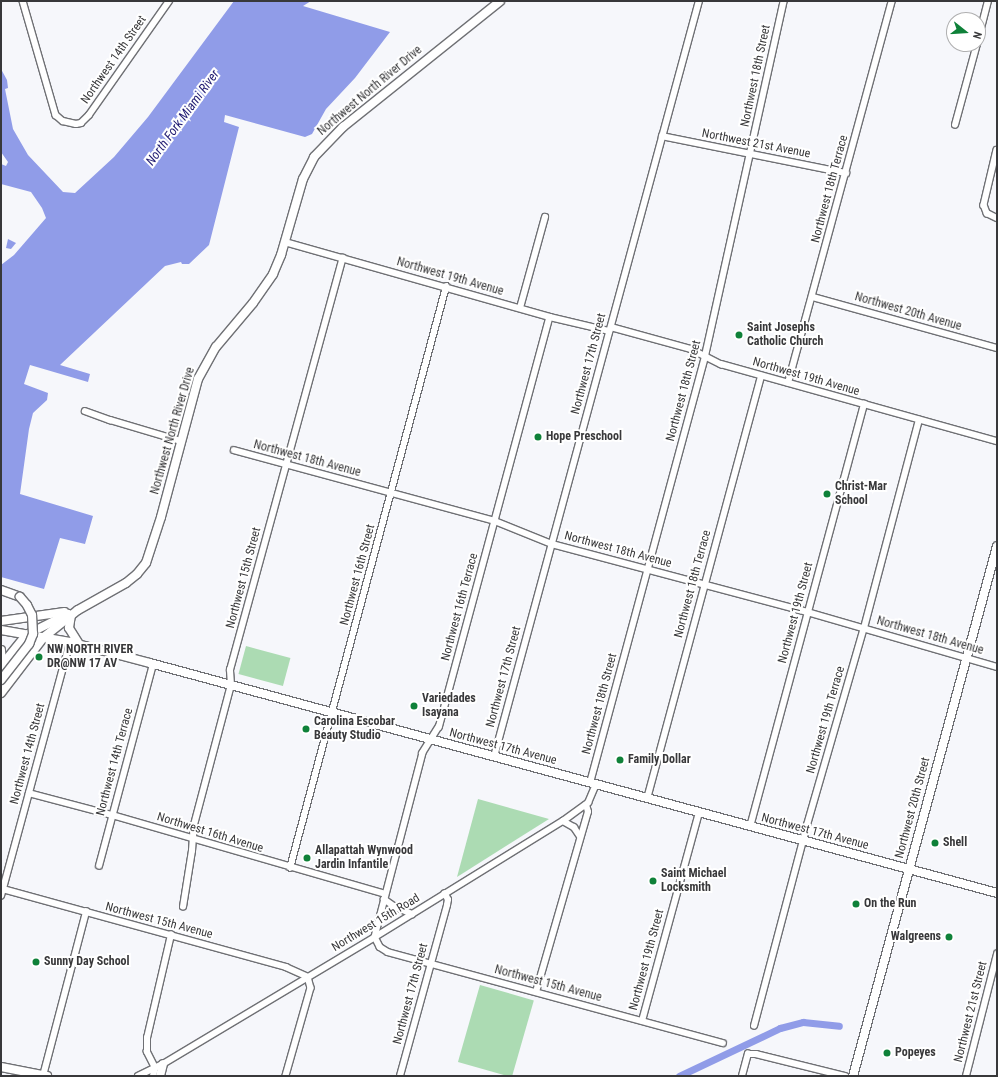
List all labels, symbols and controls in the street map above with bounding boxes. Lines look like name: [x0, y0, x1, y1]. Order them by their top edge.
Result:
north arrow: [946, 12, 986, 52]
street label: Northwest 14th Street: [78, 13, 150, 107]
street label: Northwest 18th Street: [738, 24, 774, 128]
text: N: [970, 30, 984, 40]
street label: Northwest North River Drive: [315, 43, 425, 139]
water label: North Fork Miami River: [143, 67, 223, 169]
street label: Northwest 21st Avenue: [701, 126, 811, 162]
street label: Northwest 18th Terrace: [809, 133, 851, 245]
street label: Northwest 19th Avenue: [395, 255, 505, 299]
street label: Northwest 20th Avenue: [853, 290, 963, 334]
street label: Northwest 17th Street: [569, 312, 609, 416]
place label: Saint Josephs Catholic Church: [747, 321, 823, 349]
marker: Saint Josephs Catholic Church: [734, 330, 744, 340]
street label: Northwest 18th Street: [664, 339, 704, 443]
street label: Northwest 19th Avenue: [751, 355, 861, 399]
street label: Northwest North River Drive: [148, 366, 198, 496]
place label: Hope Preschool: [546, 430, 622, 444]
marker: Hope Preschool: [533, 432, 543, 442]
street label: Northwest 18th Avenue: [252, 438, 362, 480]
place label: Christ-Mar School: [835, 480, 887, 508]
marker: Christ-Mar School: [822, 489, 832, 499]
street label: Northwest 16th Street: [338, 523, 378, 627]
street label: Northwest 15th Street: [224, 526, 264, 630]
street label: Northwest 18th Terrace: [672, 528, 714, 640]
street label: Northwest 18th Avenue: [563, 529, 673, 571]
street label: Northwest 16th Terrace: [439, 551, 481, 663]
street label: Northwest 19th Street: [776, 561, 816, 665]
street label: Northwest 18th Avenue: [875, 614, 985, 658]
street label: Northwest 17th Street: [484, 625, 524, 729]
place label: NW NORTH RIVER DR@NW 17 AV: [47, 643, 133, 671]
marker: NW NORTH RIVER DR@NW 17 AV: [34, 652, 44, 662]
street label: Northwest 18th Street: [580, 652, 620, 756]
street label: Northwest 19th Terrace: [804, 665, 848, 775]
place label: Variedades Isayana: [422, 692, 476, 720]
marker: Variedades Isayana: [409, 701, 419, 711]
street label: Northwest 14th Street: [8, 702, 48, 806]
street label: Northwest 14th Terrace: [94, 706, 136, 818]
place label: Carolina Escobar Beauty Studio: [314, 715, 395, 743]
marker: Carolina Escobar Beauty Studio: [301, 724, 311, 734]
street label: Northwest 17th Avenue: [448, 726, 558, 768]
place label: Family Dollar: [628, 753, 691, 767]
marker: Family Dollar: [615, 755, 625, 765]
street label: Northwest 20th Street: [893, 756, 933, 860]
street label: Northwest 16th Avenue: [155, 810, 265, 856]
street label: Northwest 17th Avenue: [760, 811, 870, 853]
place label: Shell: [943, 836, 967, 850]
marker: Shell: [930, 838, 940, 848]
place label: Allapattah Wynwood Jardin Infantile: [315, 844, 413, 872]
marker: Allapattah Wynwood Jardin Infantile: [302, 853, 312, 863]
place label: Saint Michael Locksmith: [661, 867, 726, 895]
marker: Saint Michael Locksmith: [648, 876, 658, 886]
street label: Northwest 15th Road: [329, 891, 423, 955]
place label: On the Run: [864, 897, 916, 911]
marker: On the Run: [851, 899, 861, 909]
street label: Northwest 15th Avenue: [104, 900, 214, 942]
street label: Northwest 19th Street: [627, 908, 667, 1012]
place label: Walgreens: [891, 930, 941, 944]
marker: Walgreens: [944, 932, 954, 942]
street label: Northwest 17th Street: [391, 942, 431, 1046]
place label: Sunny Day School: [44, 955, 130, 969]
marker: Sunny Day School: [31, 957, 41, 967]
street label: Northwest 21st Street: [951, 960, 991, 1064]
street label: Northwest 15th Avenue: [493, 963, 603, 1005]
place label: Popeyes: [895, 1046, 936, 1060]
marker: Popeyes: [882, 1048, 892, 1058]

